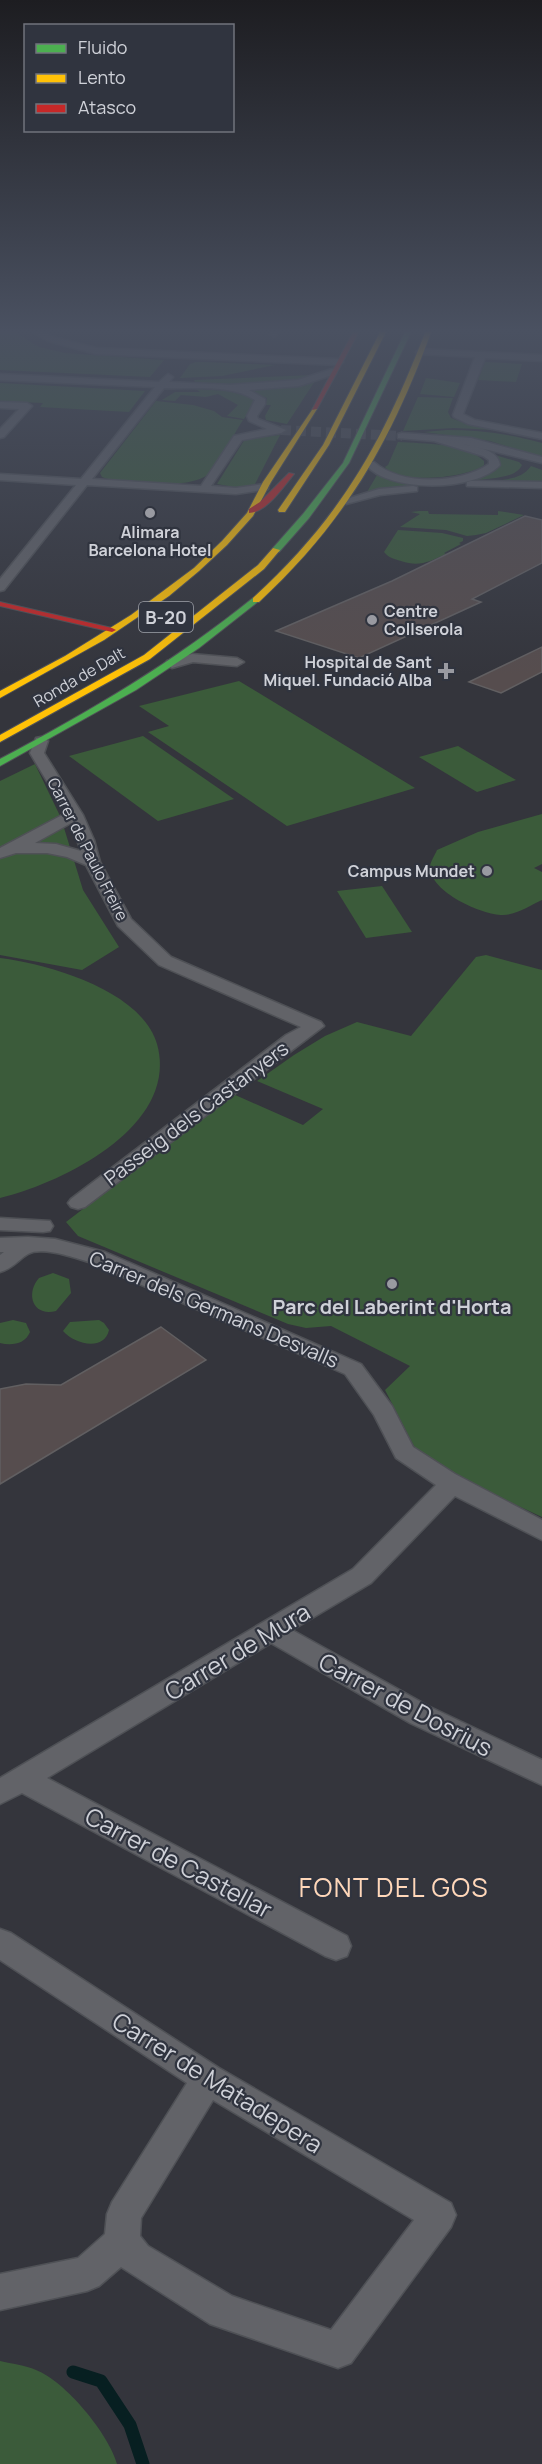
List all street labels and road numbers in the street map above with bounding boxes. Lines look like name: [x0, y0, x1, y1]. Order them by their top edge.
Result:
road number: B-20: [139, 602, 193, 632]
street label: Ronda de Dalt: [29, 642, 129, 712]
street label: Carrer de Paulo Freire: [42, 774, 134, 924]
street label: Passeig dels Castanyers: [98, 1035, 294, 1191]
street label: Carrer dels Germans Desvalls: [85, 1244, 343, 1374]
street label: Carrer de Mura: [158, 1595, 316, 1707]
street label: Carrer de Dosrius: [313, 1644, 499, 1764]
street label: Carrer de Castellar: [80, 1799, 279, 1925]
street label: Carrer de Matadepera: [107, 2004, 329, 2160]

